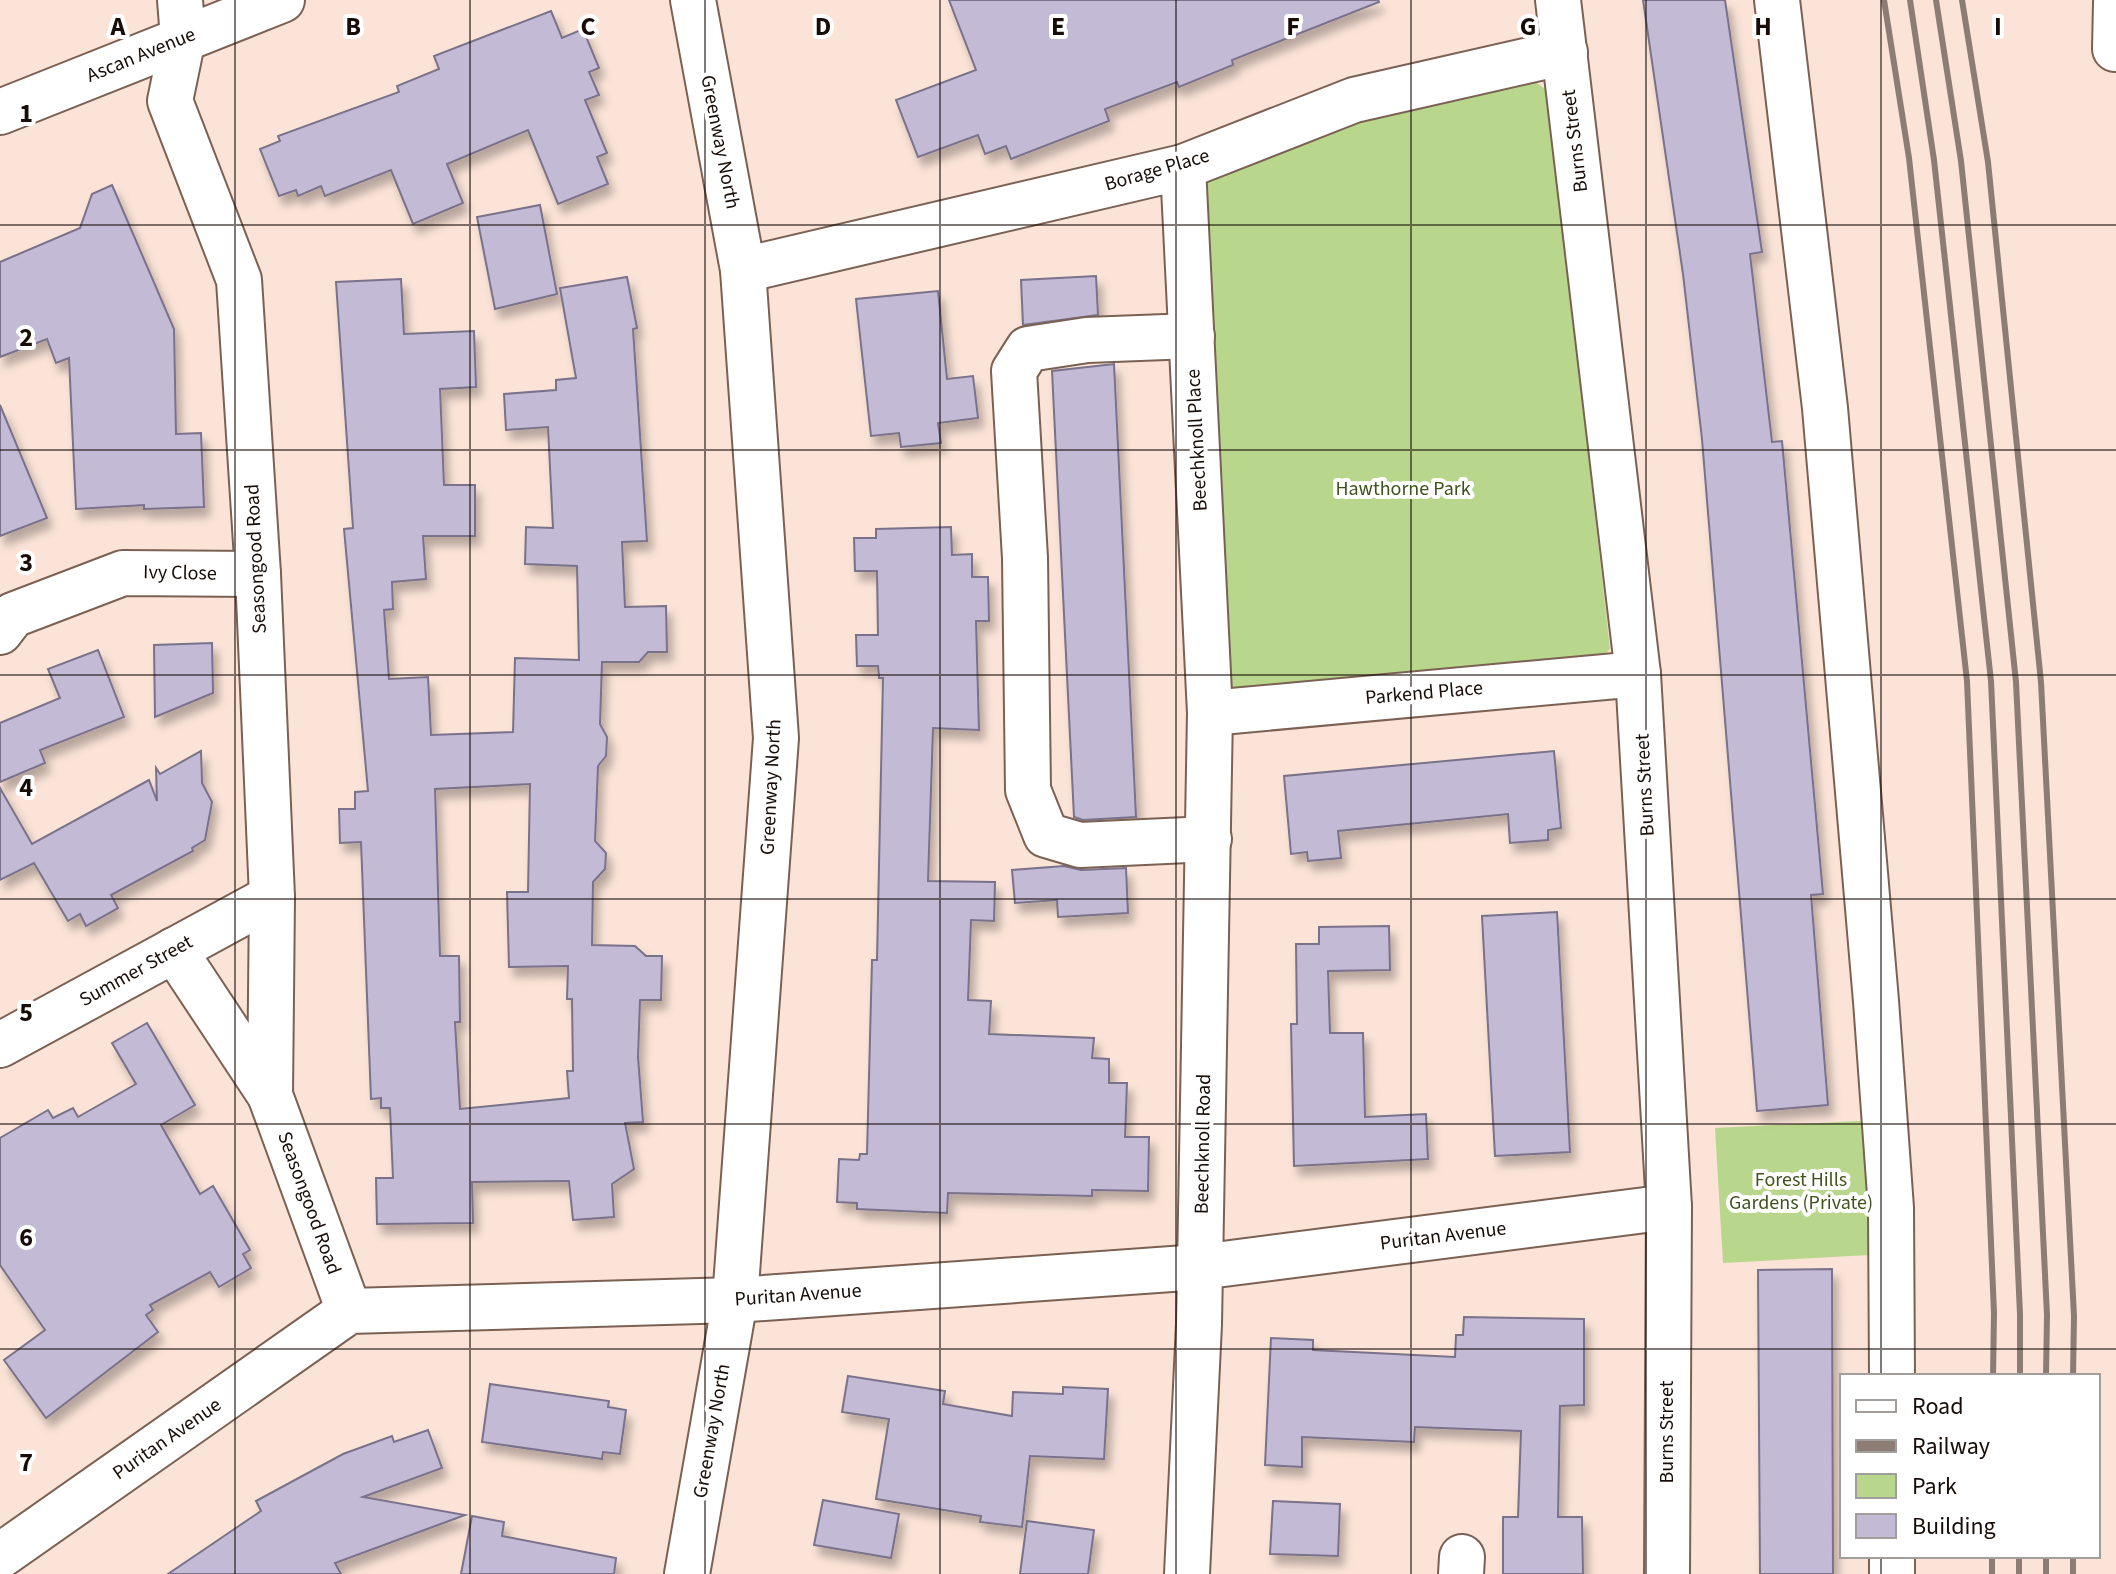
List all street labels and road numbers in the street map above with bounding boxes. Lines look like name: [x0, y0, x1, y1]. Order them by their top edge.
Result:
street label: Ascan Avenue: [83, 22, 199, 88]
street label: Greenway North: [693, 73, 747, 211]
street label: Burns Street: [1555, 88, 1595, 194]
street label: Borage Place: [1101, 142, 1213, 198]
street label: Beechknoll Place: [1179, 368, 1215, 512]
street label: Seasongood Road: [238, 483, 274, 635]
street label: Ivy Close: [143, 558, 217, 588]
street label: Parkend Place: [1364, 674, 1484, 712]
street label: Greenway North: [753, 718, 789, 856]
street label: Burns Street: [1628, 733, 1662, 837]
street label: Summer Street: [74, 928, 198, 1014]
street label: Beechknoll Road: [1188, 1074, 1218, 1214]
street label: Seasongood Road: [270, 1128, 348, 1278]
street label: Puritan Avenue: [1378, 1214, 1508, 1258]
street label: Puritan Avenue: [734, 1277, 862, 1313]
street label: Greenway North: [686, 1362, 738, 1500]
street label: Burns Street: [1653, 1380, 1681, 1484]
street label: Puritan Avenue: [107, 1391, 227, 1487]

